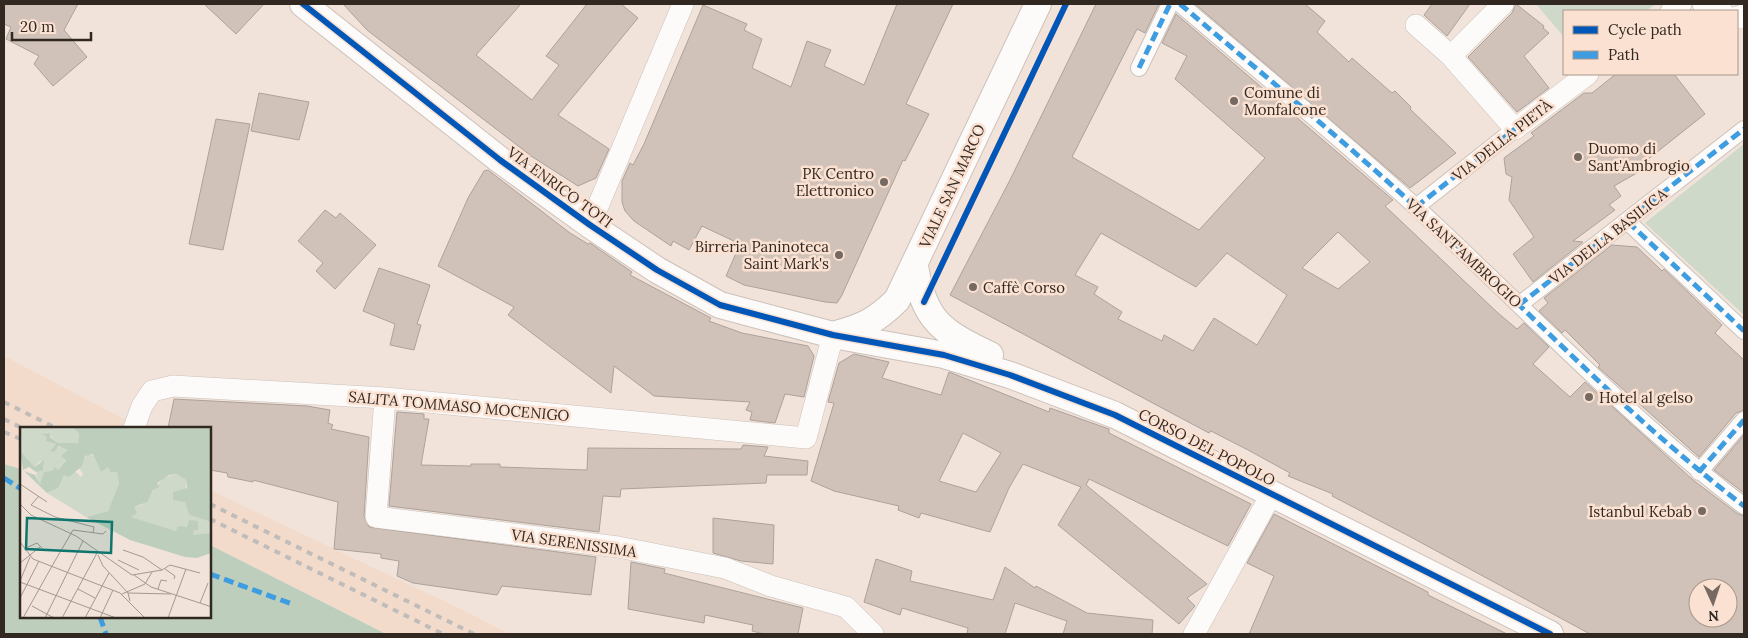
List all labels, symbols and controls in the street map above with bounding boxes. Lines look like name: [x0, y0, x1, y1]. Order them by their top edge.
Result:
scale bar: [12, 10, 91, 42]
legend: [1563, 10, 1738, 75]
text: 20 m: [20, 17, 55, 36]
text: Cycle path: [1608, 20, 1682, 39]
text: Path: [1608, 45, 1639, 64]
place label: Comune di Monfalcone: [1244, 83, 1326, 119]
marker: Comune di Monfalcone: [1228, 95, 1240, 107]
street label: VIA DELLA PIETÀ: [1448, 95, 1556, 185]
street label: VIALE SAN MARCO: [915, 121, 989, 252]
place label: Duomo di Sant'Ambrogio: [1588, 139, 1690, 175]
street label: VIA ENRICO TOTI: [503, 142, 616, 232]
marker: Duomo di Sant'Ambrogio: [1572, 151, 1584, 163]
place label: PK Centro Elettronico: [796, 164, 874, 200]
marker: PK Centro Elettronico: [878, 176, 890, 188]
street label: VIA DELLA BASILICA: [1544, 184, 1671, 289]
street label: VIA SANT'AMBROGIO: [1401, 194, 1526, 312]
place label: Birreria Paninoteca Saint Mark's: [695, 237, 829, 273]
marker: Birreria Paninoteca Saint Mark's: [833, 249, 845, 261]
place label: Caffè Corso: [983, 278, 1065, 297]
marker: Caffè Corso: [967, 281, 979, 293]
street label: SALITA TOMMASO MOCENIGO: [348, 387, 570, 425]
place label: Hotel al gelso: [1599, 388, 1693, 407]
marker: Hotel al gelso: [1583, 391, 1595, 403]
street label: CORSO DEL POPOLO: [1135, 404, 1279, 490]
inset map: [20, 427, 211, 618]
place label: Istanbul Kebab: [1588, 502, 1692, 521]
marker: Istanbul Kebab: [1696, 505, 1708, 517]
street label: VIA SERENISSIMA: [509, 525, 638, 561]
north arrow: [1688, 578, 1738, 628]
text: N: [1708, 607, 1720, 625]

